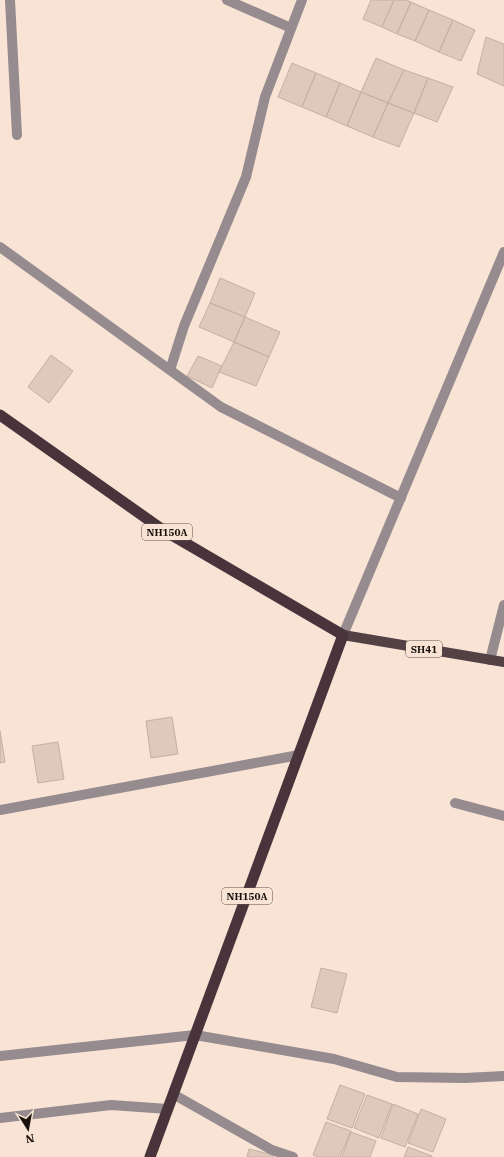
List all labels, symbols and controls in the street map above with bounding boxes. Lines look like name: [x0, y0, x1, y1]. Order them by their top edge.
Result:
road number: NH150A: [142, 524, 192, 540]
road number: SH41: [406, 641, 442, 657]
road number: NH150A: [222, 888, 272, 904]
north arrow: [8, 1109, 48, 1149]
text: N: [24, 1131, 36, 1147]

